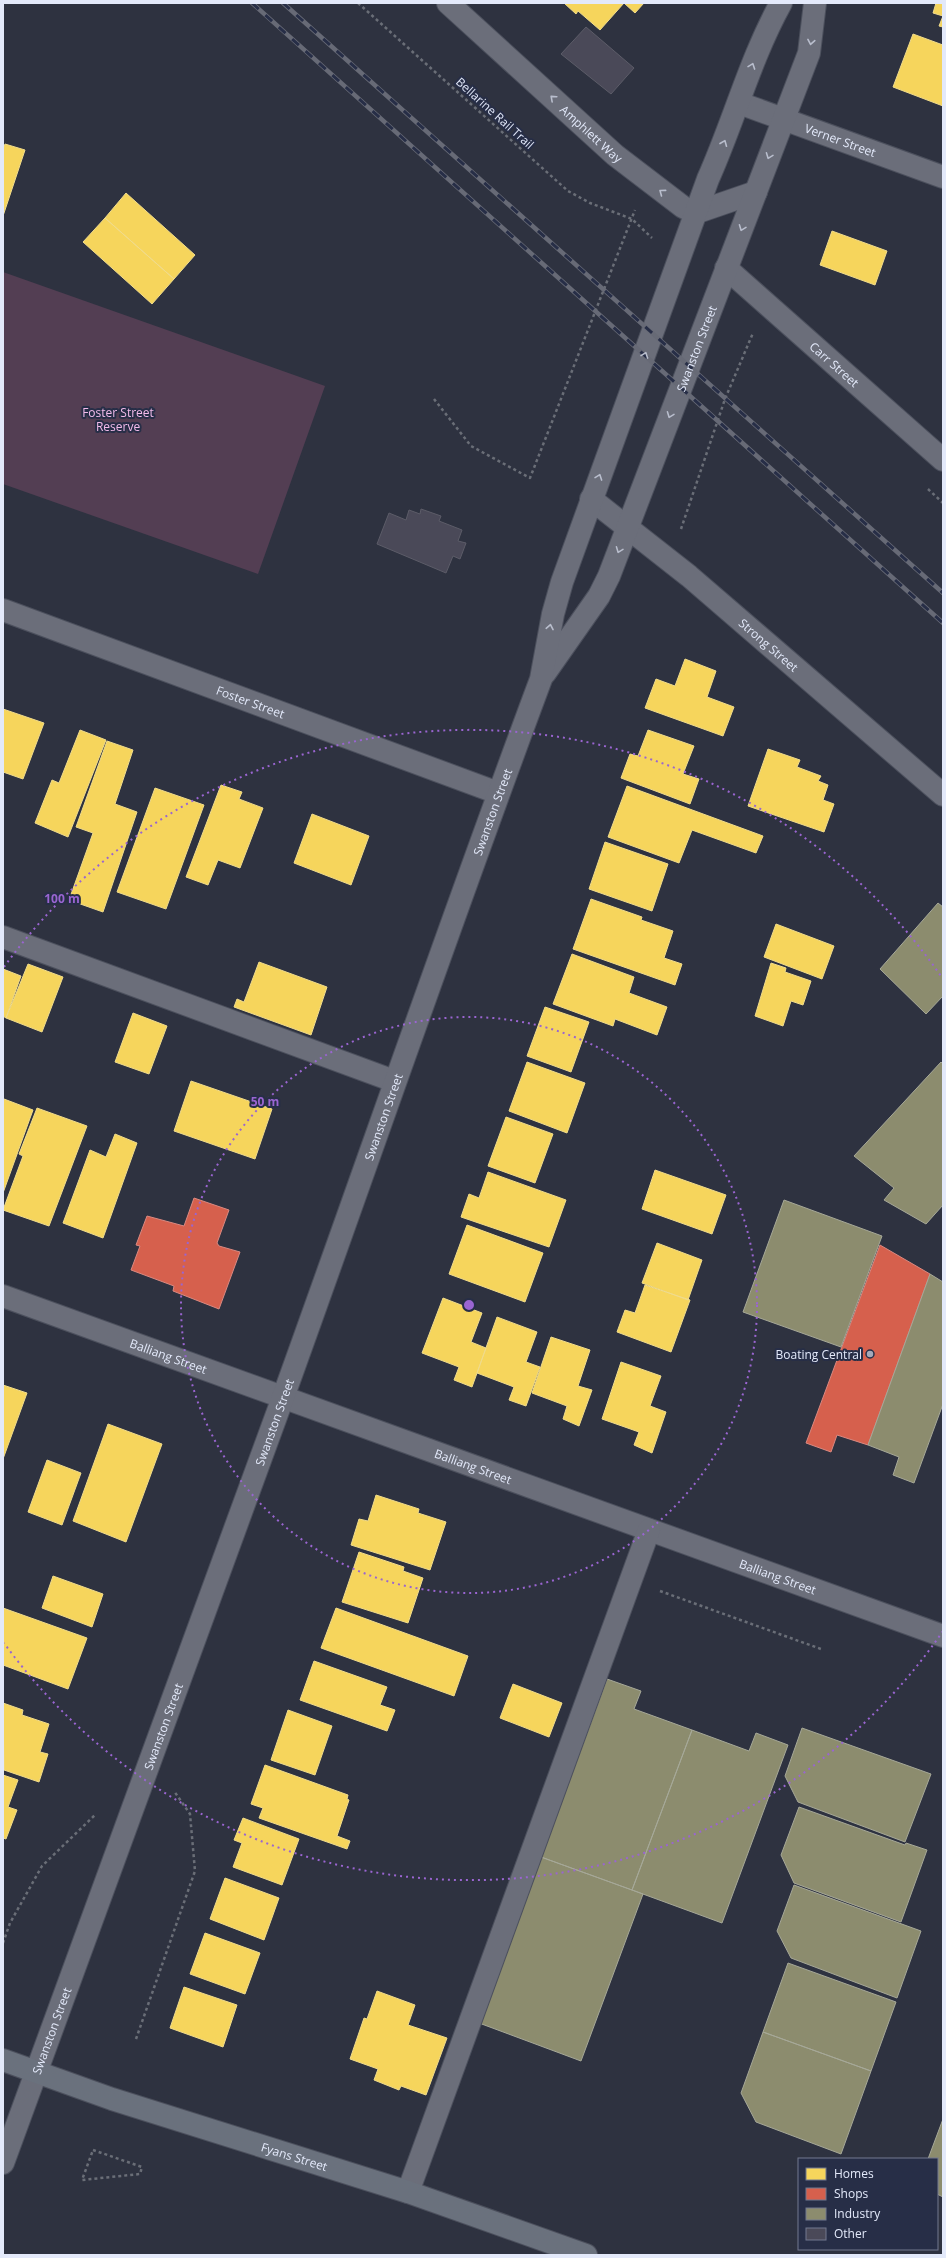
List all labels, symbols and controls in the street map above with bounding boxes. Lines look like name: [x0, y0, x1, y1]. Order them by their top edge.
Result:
one-way arrow: [807, 39, 815, 45]
one-way arrow: [748, 63, 756, 70]
street label: Bellarine Rail Trail: [452, 73, 538, 153]
one-way arrow: [550, 96, 557, 103]
street label: Amphlett Way: [557, 101, 627, 167]
street label: Verner Street: [803, 119, 878, 161]
one-way arrow: [719, 140, 727, 147]
one-way arrow: [766, 152, 774, 159]
one-way arrow: [660, 189, 667, 196]
one-way arrow: [738, 225, 746, 232]
street label: Swanston Street: [672, 303, 720, 394]
street label: Carr Street: [806, 338, 863, 391]
one-way arrow: [640, 352, 648, 359]
park label: Foster Street Reserve: [82, 404, 154, 435]
one-way arrow: [667, 412, 675, 419]
one-way arrow: [595, 474, 603, 481]
one-way arrow: [615, 546, 623, 553]
street label: Strong Street: [735, 614, 802, 675]
one-way arrow: [546, 624, 554, 630]
street label: Foster Street: [214, 681, 287, 722]
street label: Swanston Street: [469, 766, 516, 858]
text: 100 m: [44, 890, 80, 907]
street label: Swanston Street: [360, 1071, 406, 1163]
text: 50 m: [251, 1093, 279, 1110]
centre of rings: [462, 1298, 476, 1312]
street label: Balliang Street: [128, 1334, 209, 1378]
place label: Boating Central: [776, 1346, 862, 1363]
marker: Boating Central: [865, 1349, 875, 1359]
street label: Swanston Street: [251, 1376, 298, 1468]
street label: Balliang Street: [432, 1444, 514, 1488]
street label: Balliang Street: [737, 1555, 819, 1598]
street label: Swanston Street: [139, 1681, 187, 1772]
street label: Swanston Street: [28, 1985, 75, 2076]
street label: Fyans Street: [259, 2138, 330, 2175]
legend: [798, 2158, 938, 2250]
text: Homes: [834, 2165, 874, 2182]
text: Shops: [834, 2185, 869, 2202]
text: Industry: [834, 2205, 881, 2222]
text: Other: [834, 2225, 867, 2242]

